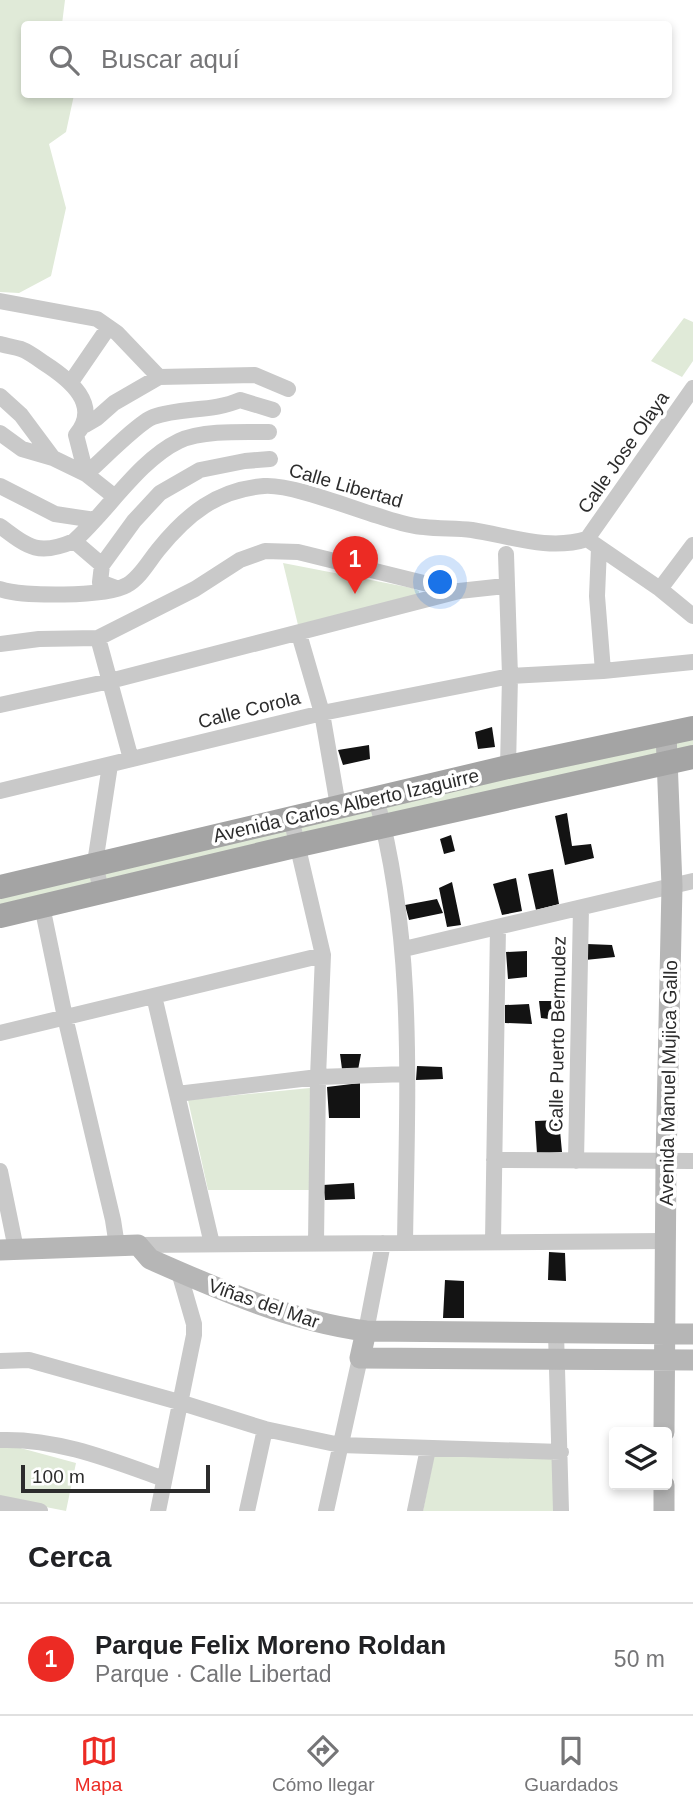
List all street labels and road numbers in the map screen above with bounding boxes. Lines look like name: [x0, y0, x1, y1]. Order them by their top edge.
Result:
street label: Calle Jose Olaya: [574, 387, 673, 517]
street label: Calle Libertad: [287, 459, 405, 512]
street label: Calle Corola: [196, 687, 303, 732]
street label: Avenida Carlos Alberto Izaguirre: [211, 765, 481, 846]
street label: Calle Puerto Bermudez: [545, 936, 570, 1132]
street label: Avenida Manuel Mujica Gallo: [656, 960, 681, 1206]
street label: Viñas del Mar: [206, 1275, 323, 1332]

